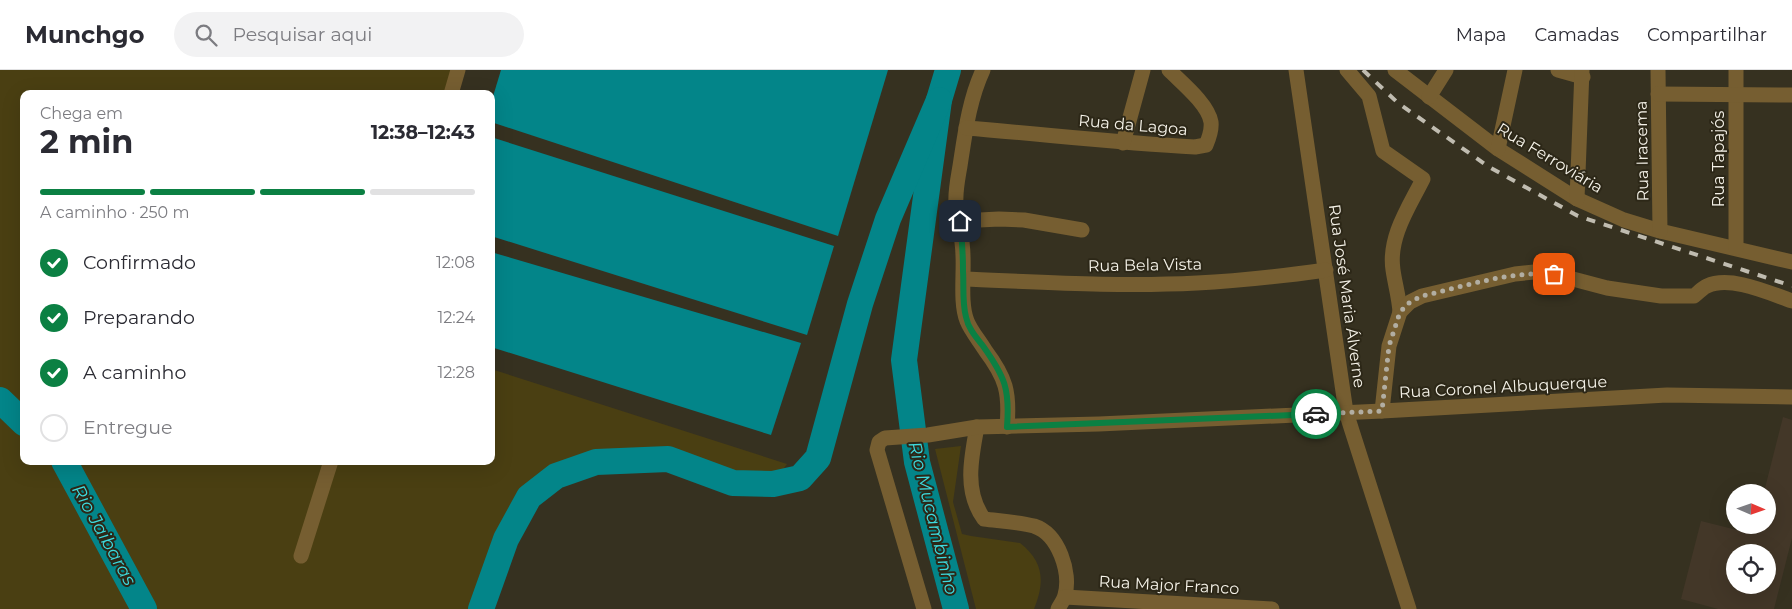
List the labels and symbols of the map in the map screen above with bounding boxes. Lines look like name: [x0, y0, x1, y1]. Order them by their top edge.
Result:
street label: Rua Iracema: [1632, 100, 1652, 202]
street label: Rua da Lagoa: [1078, 111, 1188, 139]
street label: Rua Tapajós: [1709, 111, 1728, 207]
street label: Rua Ferroviária: [1494, 119, 1606, 197]
pin: [939, 200, 981, 242]
street label: Rua José Maria Álverne: [1325, 203, 1369, 389]
pin: [1533, 253, 1575, 295]
street label: Rua Bela Vista: [1088, 255, 1202, 275]
street label: Rua Coronel Albuquerque: [1398, 372, 1608, 402]
courier: [1291, 389, 1341, 439]
water label: Rio Mucambinho: [903, 439, 963, 597]
water label: Rio Jaibaras: [67, 481, 141, 590]
north arrow: [1726, 484, 1776, 534]
street label: Rua Major Franco: [1098, 572, 1240, 598]

